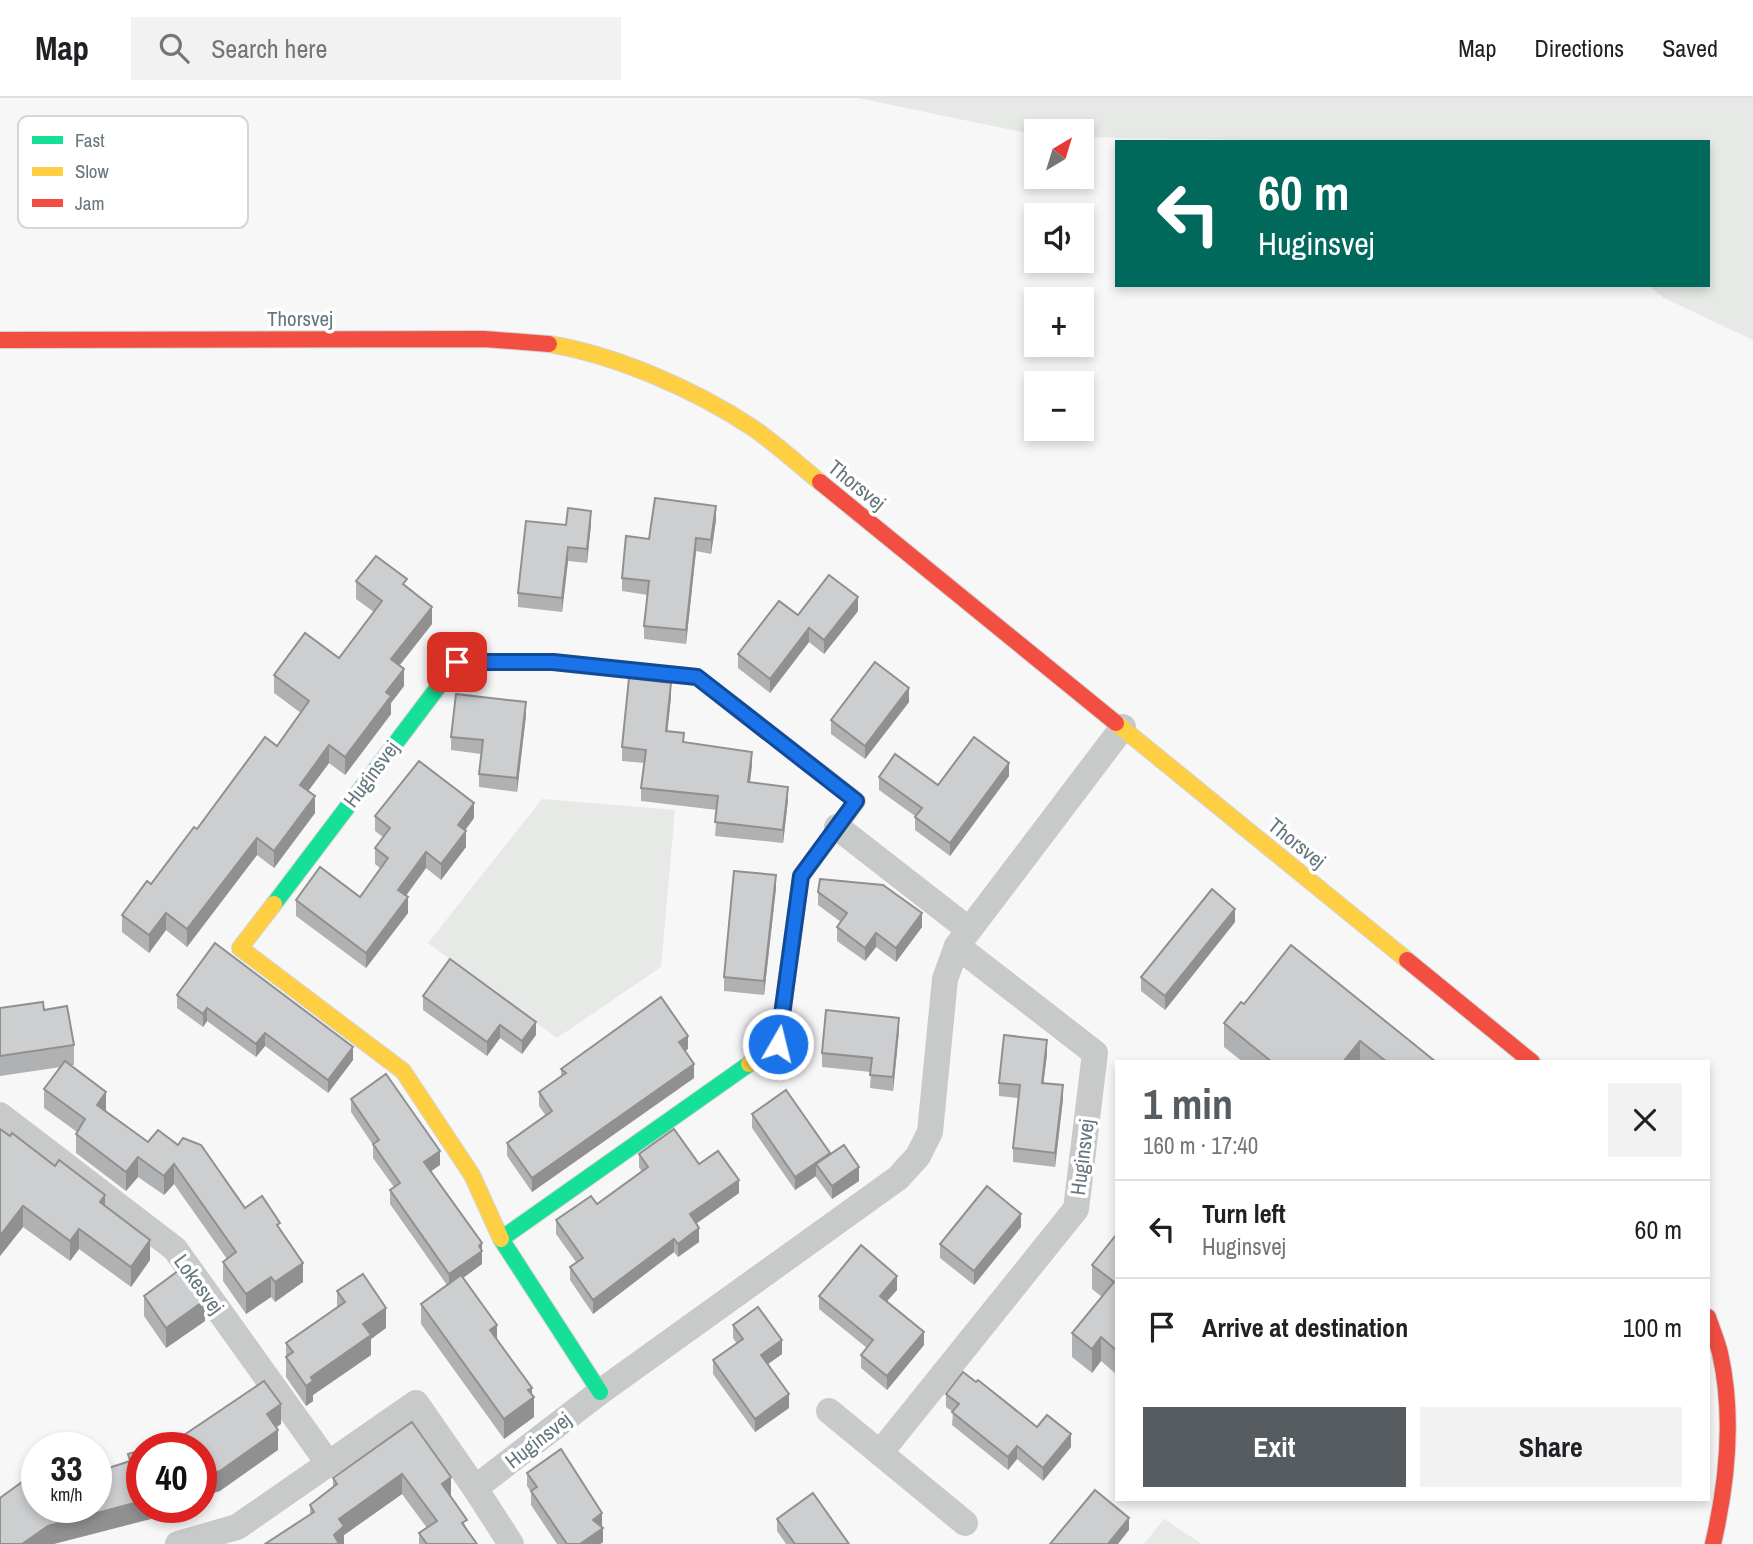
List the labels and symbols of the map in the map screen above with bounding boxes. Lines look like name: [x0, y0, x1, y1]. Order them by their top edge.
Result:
legend: [18, 116, 248, 228]
north arrow: [1024, 119, 1094, 189]
text: Fast: [75, 127, 105, 153]
text: Slow: [75, 158, 110, 184]
text: Jam: [75, 190, 104, 216]
street label: Thorsvej: [267, 304, 333, 333]
street label: Thorsvej: [822, 453, 892, 517]
pin: [427, 632, 487, 692]
street label: Huginsvej: [336, 735, 406, 813]
street label: Thorsvej: [1262, 811, 1332, 875]
position arrow: [741, 1007, 815, 1081]
street label: Huginsvej: [1063, 1117, 1101, 1197]
street label: Lokesvej: [167, 1248, 231, 1320]
street label: Huginsvej: [499, 1405, 577, 1475]
speed limit sign: 40: [126, 1432, 217, 1523]

